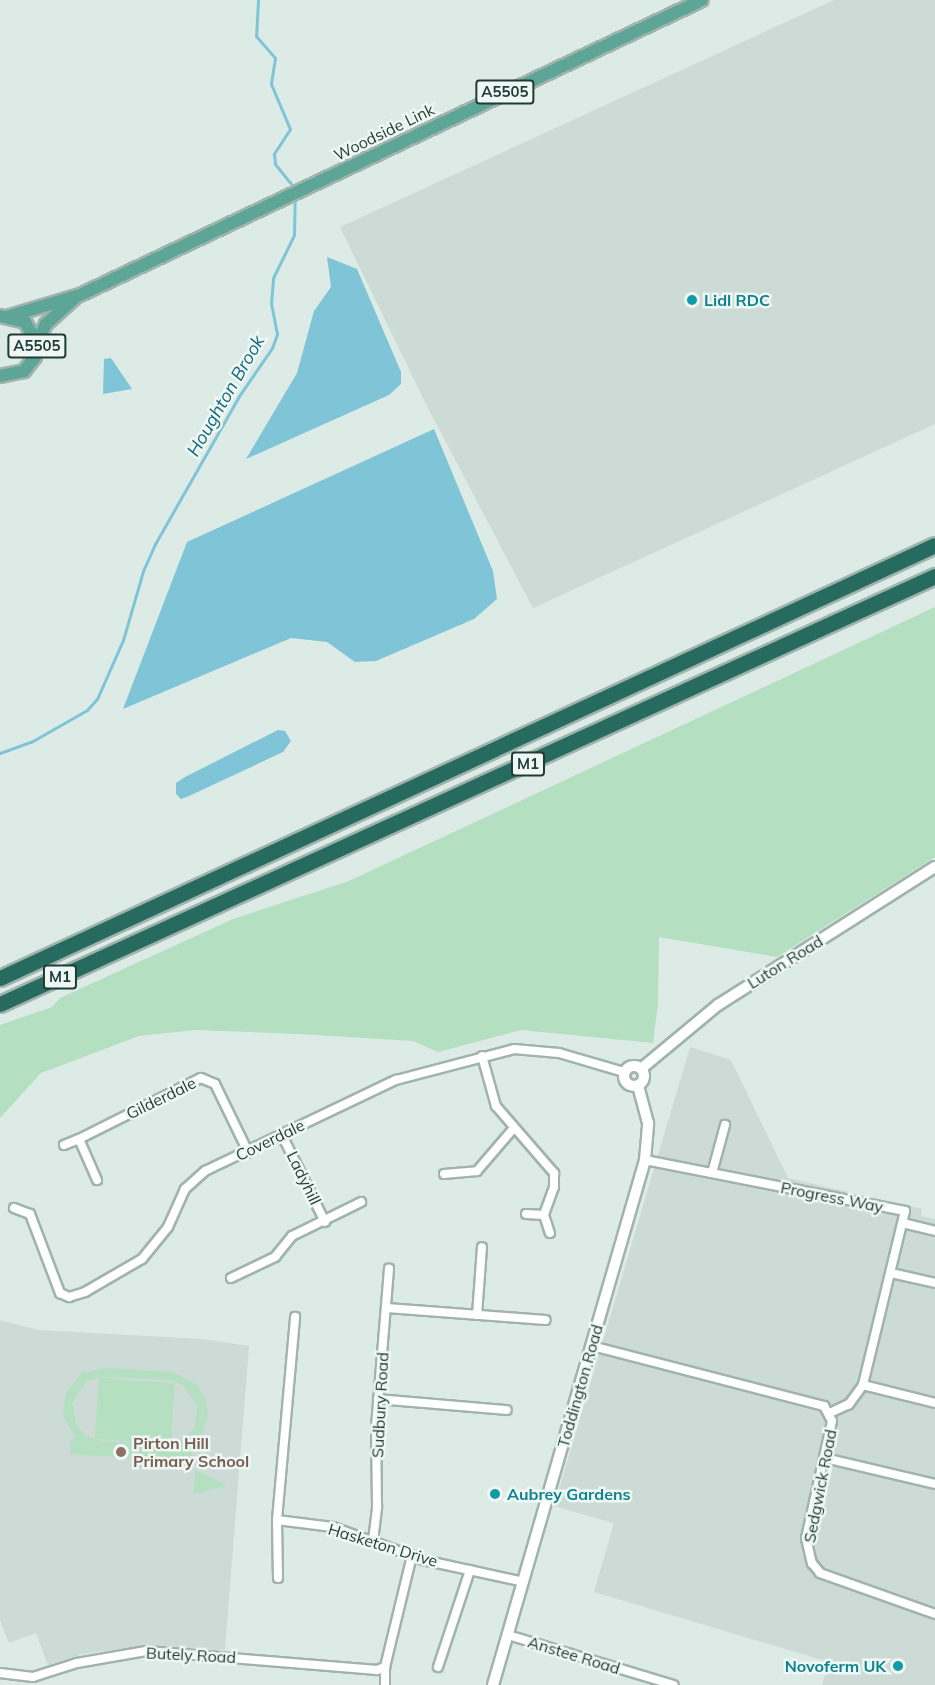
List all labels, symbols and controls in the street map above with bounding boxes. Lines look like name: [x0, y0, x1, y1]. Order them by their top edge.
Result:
road number: A5505: [475, 80, 535, 104]
street label: Woodside Link: [331, 99, 437, 165]
place label: Lidl RDC: [704, 290, 770, 310]
marker: Lidl RDC: [685, 293, 699, 307]
water label: Houghton Brook: [183, 332, 269, 460]
road number: A5505: [7, 334, 67, 358]
road number: M1: [510, 752, 546, 776]
street label: Luton Road: [744, 931, 826, 993]
road number: M1: [42, 965, 78, 989]
street label: Gilderdale: [123, 1073, 199, 1123]
street label: Coverdale: [233, 1115, 307, 1165]
street label: Ladyhill: [283, 1148, 325, 1208]
street label: Progress Way: [779, 1178, 885, 1216]
street label: Toddington Road: [553, 1322, 607, 1450]
street label: Sudbury Road: [368, 1352, 392, 1458]
street label: Sedgwick Road: [800, 1428, 840, 1544]
place label: Pirton Hill Primary School: [133, 1433, 249, 1471]
marker: Pirton Hill Primary School: [114, 1445, 128, 1459]
place label: Aubrey Gardens: [507, 1484, 631, 1504]
marker: Aubrey Gardens: [488, 1487, 502, 1501]
street label: Hasketon Drive: [326, 1519, 440, 1571]
street label: Anstee Road: [526, 1632, 622, 1678]
street label: Butely Road: [146, 1643, 236, 1667]
place label: Novoferm UK: [785, 1656, 886, 1676]
marker: Novoferm UK: [891, 1659, 905, 1673]

